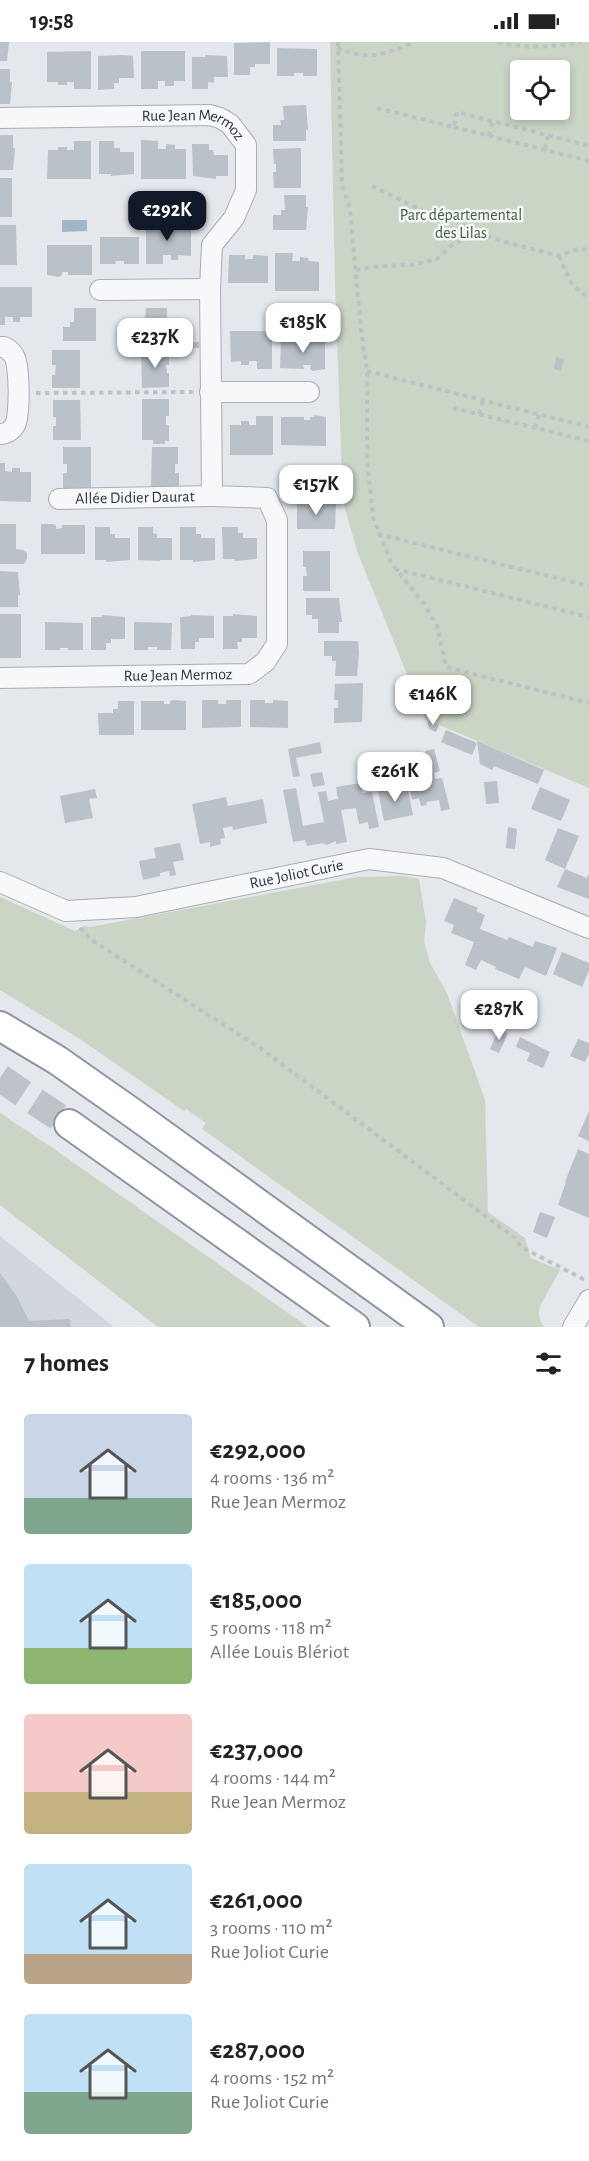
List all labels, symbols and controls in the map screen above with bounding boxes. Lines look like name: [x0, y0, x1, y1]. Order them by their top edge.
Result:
text: 19:58: [30, 10, 74, 32]
map controls: [510, 60, 570, 120]
button: locate: [510, 60, 570, 120]
street label: Rue Jean Mermoz: [141, 107, 248, 144]
pin: €292K: [125, 191, 209, 242]
text: €292K: [142, 200, 192, 220]
park label: Parc départemental des Lilas: [400, 207, 522, 241]
pin: €185K: [261, 303, 345, 354]
text: €185K: [280, 312, 326, 332]
pin: €237K: [113, 318, 197, 369]
text: €237K: [131, 327, 179, 347]
pin: €157K: [274, 465, 358, 516]
text: €157K: [293, 474, 339, 494]
street label: Allée Didier Daurat: [75, 488, 195, 507]
street label: Rue Jean Mermoz: [123, 666, 233, 684]
pin: €146K: [391, 675, 475, 726]
text: €146K: [409, 684, 457, 704]
pin: €261K: [353, 752, 437, 803]
text: €261K: [371, 761, 419, 781]
street label: Rue Joliot Curie: [248, 857, 345, 891]
pin: €287K: [457, 990, 541, 1041]
text: €287K: [475, 999, 523, 1019]
icon: filters: [532, 1347, 565, 1380]
text: 7 homes: [24, 1350, 109, 1376]
text: €292,000: [210, 1437, 306, 1463]
icon: home: [72, 1438, 144, 1510]
text: 4 rooms · 136 m²: [210, 1468, 334, 1488]
text: Rue Jean Mermoz: [210, 1492, 346, 1512]
text: €185,000: [210, 1587, 302, 1613]
icon: home: [72, 1588, 144, 1660]
text: 5 rooms · 118 m²: [210, 1618, 332, 1638]
text: Allée Louis Blériot: [210, 1642, 349, 1662]
text: €237,000: [210, 1737, 303, 1763]
icon: home: [72, 1738, 144, 1810]
text: 4 rooms · 144 m²: [210, 1768, 336, 1788]
text: Rue Jean Mermoz: [210, 1792, 346, 1812]
text: €261,000: [210, 1887, 303, 1913]
icon: home: [72, 1888, 144, 1960]
text: 3 rooms · 110 m²: [210, 1918, 333, 1938]
text: Rue Joliot Curie: [210, 1942, 329, 1962]
text: €287,000: [210, 2037, 305, 2063]
icon: home: [72, 2038, 144, 2110]
text: 4 rooms · 152 m²: [210, 2068, 334, 2088]
text: Rue Joliot Curie: [210, 2092, 329, 2112]

